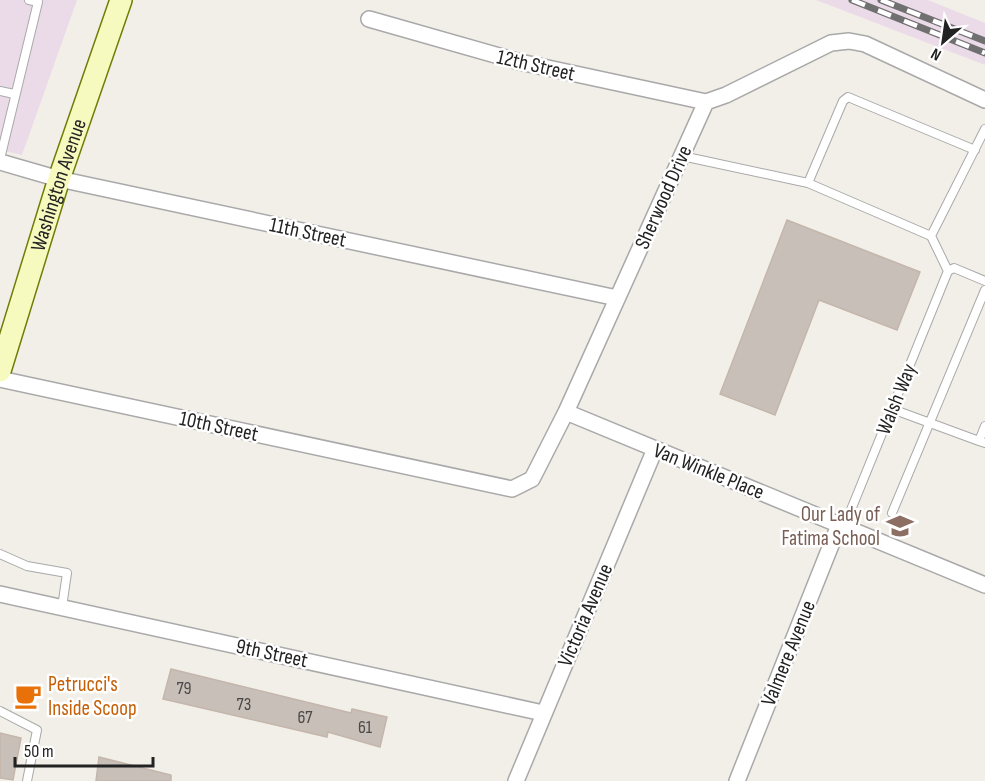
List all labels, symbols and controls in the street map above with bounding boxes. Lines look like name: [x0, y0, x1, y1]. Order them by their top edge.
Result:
north arrow: [913, 12, 973, 72]
text: N: [928, 43, 945, 64]
street label: 12th Street: [494, 44, 577, 87]
street label: Washington Avenue: [26, 116, 92, 254]
street label: Sherwood Drive: [630, 142, 697, 253]
street label: 11th Street: [267, 212, 348, 253]
street label: Walsh Way: [871, 360, 922, 438]
street label: 10th Street: [177, 406, 261, 447]
street label: Van Winkle Place: [650, 438, 768, 505]
place label: Our Lady of Fatima School: [781, 502, 881, 551]
school or university icon: Our Lady of Fatima School: [885, 511, 915, 541]
street label: Victoria Avenue: [553, 560, 618, 670]
street label: Valmere Avenue: [756, 597, 821, 710]
street label: 9th Street: [234, 634, 310, 673]
place label: Petrucci's Inside Scoop: [48, 672, 137, 721]
house number: 79: [176, 678, 192, 699]
cafe icon: Petrucci's Inside Scoop: [13, 681, 43, 711]
house number: 73: [237, 694, 251, 715]
house number: 67: [297, 707, 313, 728]
house number: 61: [358, 717, 373, 738]
scale bar: [15, 730, 153, 768]
text: 50 m: [24, 741, 54, 762]

